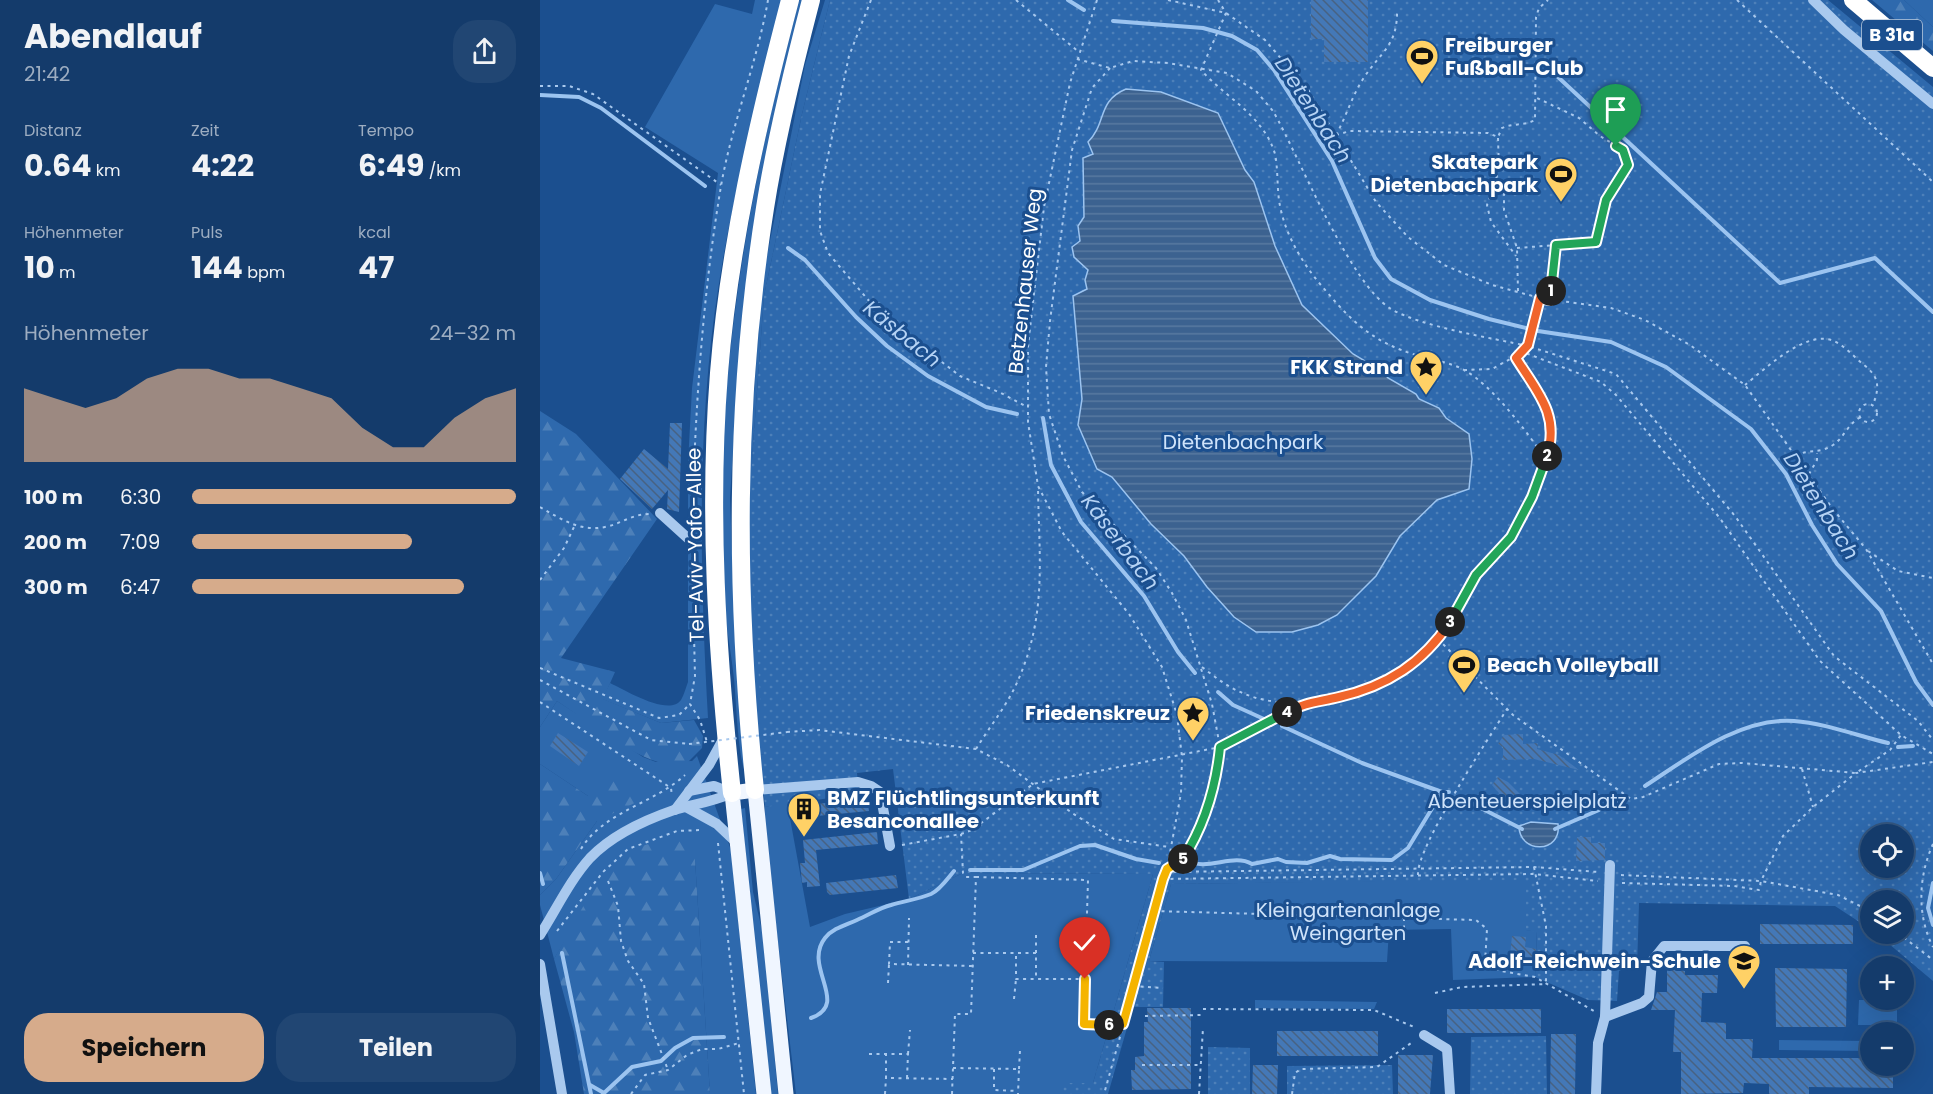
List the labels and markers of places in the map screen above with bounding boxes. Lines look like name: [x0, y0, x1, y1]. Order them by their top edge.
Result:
place label: Freiburger Fußball-Club: [1445, 31, 1584, 82]
sports icon: Freiburger Fußball-Club: [1404, 38, 1440, 85]
pin: [1590, 84, 1641, 146]
place label: Skatepark Dietenbachpark: [1371, 148, 1539, 199]
sports icon: Skatepark Dietenbachpark: [1543, 156, 1579, 203]
pin: 1: [1536, 276, 1566, 306]
place icon: FKK Strand: [1408, 349, 1444, 396]
place label: FKK Strand: [1290, 353, 1403, 381]
pin: 2: [1532, 441, 1562, 471]
pin: 3: [1435, 607, 1465, 637]
sports icon: Beach Volleyball: [1446, 647, 1482, 694]
place label: Beach Volleyball: [1487, 651, 1659, 679]
place icon: Friedenskreuz: [1175, 695, 1211, 742]
pin: 4: [1272, 697, 1302, 727]
place label: Friedenskreuz: [1025, 699, 1170, 727]
place label: BMZ Flüchtlingsunterkunft Besanconallee: [827, 784, 1099, 835]
building icon: BMZ Flüchtlingsunterkunft Besanconallee: [786, 791, 822, 838]
pin: 5: [1168, 844, 1198, 874]
pin: [1059, 917, 1110, 979]
school or university icon: Adolf-Reichwein-Schule: [1726, 943, 1762, 990]
place label: Adolf-Reichwein-Schule: [1468, 947, 1721, 975]
pin: 6: [1094, 1010, 1124, 1040]

